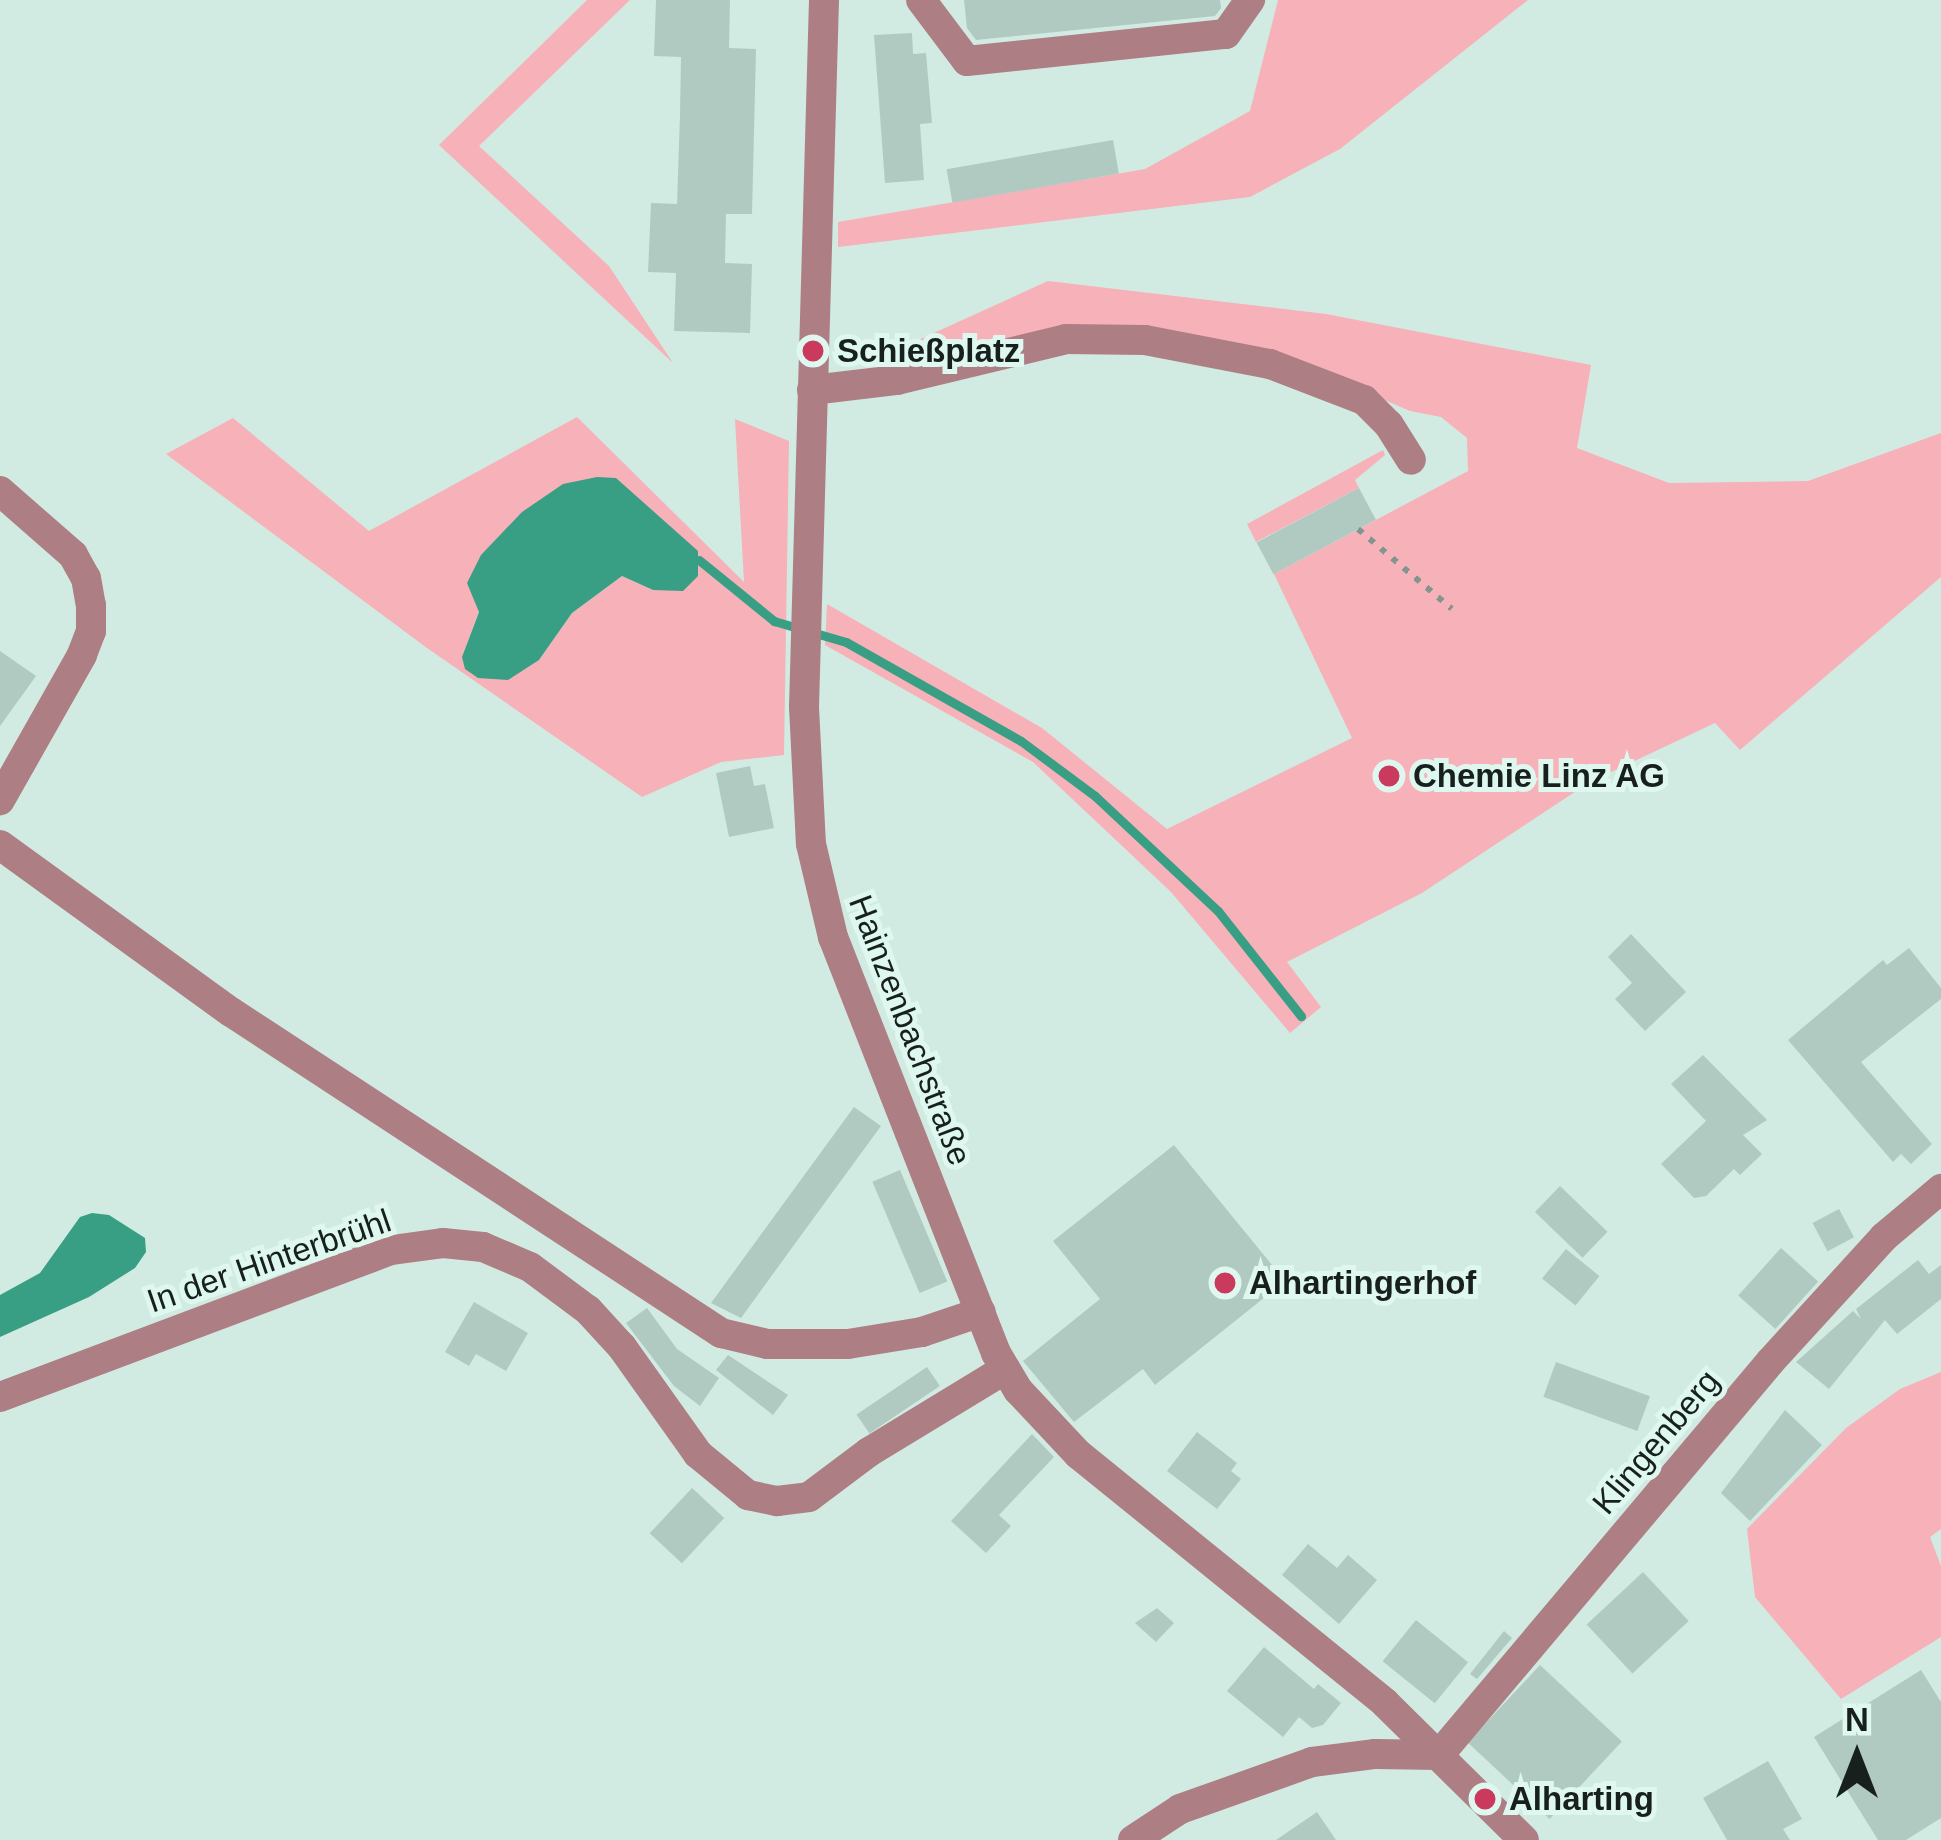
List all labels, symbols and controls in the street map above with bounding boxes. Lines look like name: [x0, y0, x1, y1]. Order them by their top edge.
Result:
place label: Schießplatz: [837, 331, 1020, 371]
marker: Schießplatz: [800, 338, 826, 364]
place label: Chemie Linz AG: [1413, 756, 1666, 796]
marker: Chemie Linz AG: [1376, 763, 1402, 789]
street label: Hainzenbachstraße: [840, 889, 980, 1171]
street label: In der Hinterbrühl: [142, 1201, 396, 1321]
place label: Alhartingerhof: [1249, 1263, 1476, 1303]
marker: Alhartingerhof: [1212, 1270, 1238, 1296]
street label: Klingenberg: [1584, 1362, 1728, 1522]
north arrow: [1797, 1696, 1917, 1816]
text: N: [1845, 1701, 1869, 1738]
place label: Alharting: [1509, 1779, 1654, 1819]
marker: Alharting: [1472, 1786, 1498, 1812]

